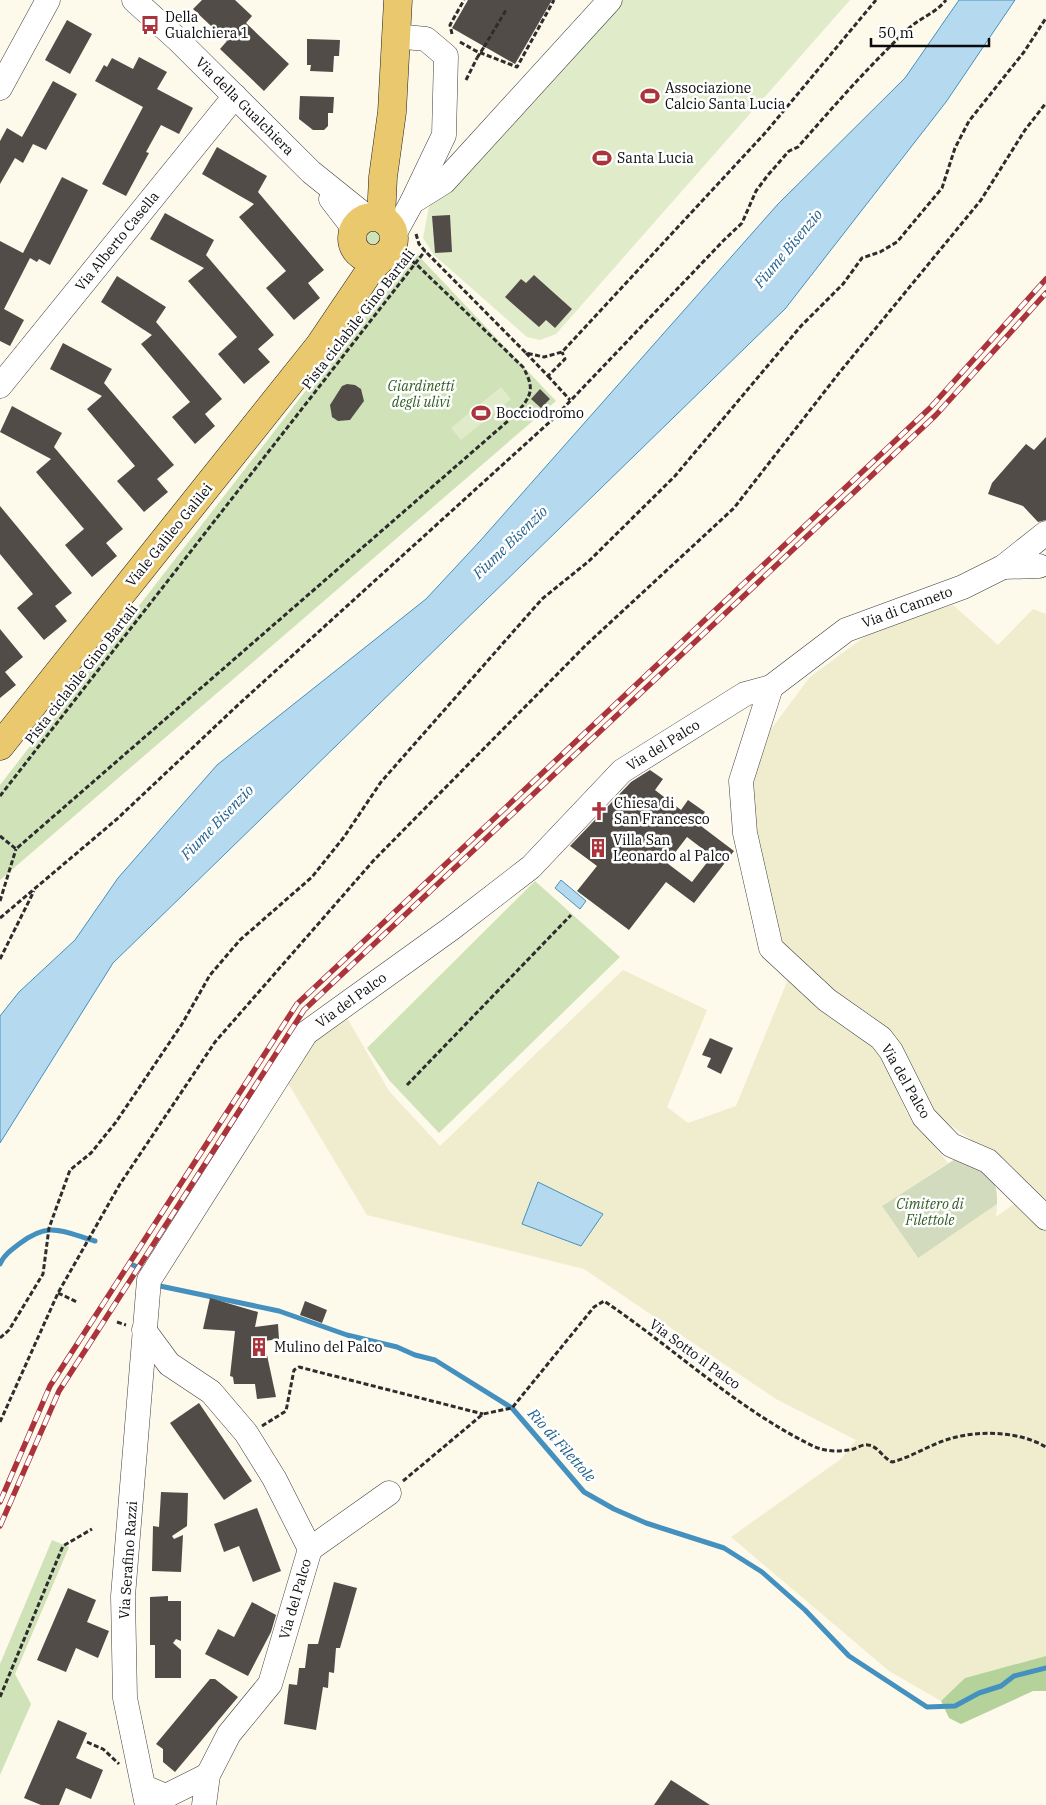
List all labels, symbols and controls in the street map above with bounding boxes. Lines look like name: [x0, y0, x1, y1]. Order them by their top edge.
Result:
place label: Della Gualchiera 1: [165, 8, 249, 42]
bus stop icon: Della Gualchiera 1: [139, 14, 161, 36]
scale bar: [871, 15, 988, 47]
text: 50 m: [878, 23, 914, 42]
street label: Via della Gualchiera: [192, 53, 298, 159]
place label: Associazione Calcio Santa Lucia: [665, 79, 786, 113]
sports icon: Associazione Calcio Santa Lucia: [639, 85, 661, 107]
sports icon: Santa Lucia: [591, 147, 613, 169]
place label: Santa Lucia: [617, 149, 694, 167]
street label: Via Alberto Casella: [71, 187, 163, 295]
water label: Fiume Bisenzio: [749, 205, 826, 292]
street label: Pista ciclabile Gino Bartali: [298, 245, 418, 393]
park label: Giardinetti degli ulivi: [387, 377, 455, 411]
sports icon: Bocciodromo: [470, 402, 492, 424]
place label: Bocciodromo: [496, 404, 584, 422]
street label: Viale Galileo Galilei: [122, 480, 216, 590]
water label: Fiume Bisenzio: [468, 502, 551, 583]
street label: Via di Canneto: [859, 582, 955, 632]
street label: Pista ciclabile Gino Bartali: [21, 600, 141, 748]
street label: Via del Palco: [623, 715, 703, 775]
water label: Fiume Bisenzio: [176, 781, 257, 864]
place label: Chiesa di San Francesco: [614, 794, 710, 828]
church icon: Chiesa di San Francesco: [588, 800, 610, 822]
place label: Villa San Leonardo al Palco: [613, 831, 730, 865]
building icon: Villa San Leonardo al Palco: [587, 837, 609, 859]
street label: Via del Palco: [312, 968, 390, 1032]
street label: Via del Palco: [877, 1040, 935, 1122]
park label: Cimitero di Filettole: [896, 1195, 964, 1229]
street label: Via Sotto il Palco: [646, 1315, 744, 1393]
building icon: Mulino del Palco: [248, 1336, 270, 1358]
place label: Mulino del Palco: [274, 1338, 383, 1356]
water label: Rio di Filettole: [523, 1404, 600, 1486]
street label: Via Serafino Razzi: [115, 1500, 141, 1620]
street label: Via del Palco: [275, 1556, 315, 1641]

